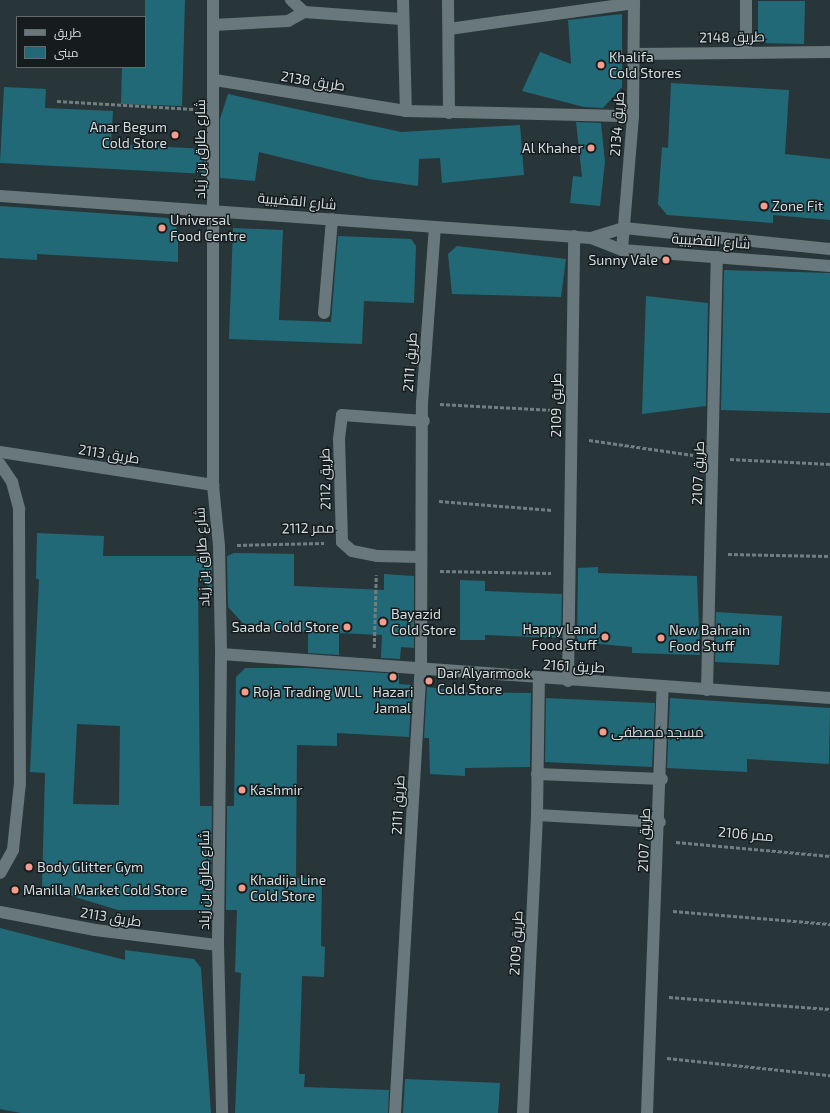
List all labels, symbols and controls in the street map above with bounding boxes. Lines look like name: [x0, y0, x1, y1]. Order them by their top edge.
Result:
legend: [16, 16, 146, 68]
text: طريق: [54, 25, 81, 39]
street label: طريق 2148: [699, 28, 765, 46]
text: مبنى: [54, 45, 79, 59]
place label: Khalifa Cold Stores: [609, 49, 681, 82]
marker: Khalifa Cold Stores: [596, 60, 606, 70]
street label: طريق 2138: [280, 68, 346, 94]
street label: طريق 2134: [606, 91, 628, 157]
street label: شارع طارق بن زياد: [192, 99, 208, 199]
place label: Anar Begum Cold Store: [89, 119, 167, 152]
marker: Anar Begum Cold Store: [170, 130, 180, 140]
place label: Al Khaher: [522, 140, 583, 156]
marker: Al Khaher: [586, 143, 596, 153]
street label: شارع القضيبية: [257, 189, 337, 213]
place label: Zone Fit: [772, 198, 823, 214]
marker: Zone Fit: [759, 201, 769, 211]
place label: Universal Food Centre: [170, 212, 246, 244]
marker: Universal Food Centre: [157, 223, 167, 233]
street label: شارع القضيبية: [671, 230, 751, 252]
place label: Sunny Vale: [588, 252, 658, 268]
marker: Sunny Vale: [661, 255, 671, 265]
street label: طريق 2111: [400, 332, 420, 392]
street label: طريق 2109: [548, 372, 564, 438]
street label: طريق 2113: [77, 441, 141, 467]
street label: طريق 2107: [688, 441, 708, 505]
street label: طريق 2112: [316, 448, 334, 510]
street label: شارع طارق بن زياد: [191, 507, 213, 607]
street label: ممر 2112: [282, 519, 334, 537]
place label: Bayazid Cold Store: [391, 606, 456, 638]
marker: Bayazid Cold Store: [378, 617, 388, 627]
place label: Saada Cold Store: [232, 619, 339, 635]
place label: Happy Land Food Stuff: [522, 621, 597, 654]
marker: Saada Cold Store: [342, 622, 352, 632]
place label: New Bahrain Food Stuff: [669, 622, 750, 654]
marker: Happy Land Food Stuff: [600, 632, 610, 642]
marker: New Bahrain Food Stuff: [656, 633, 666, 643]
street label: طريق 2161: [543, 656, 605, 676]
place label: Dar Alyarmook Cold Store: [437, 665, 531, 698]
marker: Hazari Jamal: [388, 672, 398, 682]
marker: Dar Alyarmook Cold Store: [424, 676, 434, 686]
place label: Roja Trading WLL: [253, 684, 362, 700]
place label: Hazari Jamal: [373, 684, 413, 716]
marker: Roja Trading WLL: [240, 687, 250, 697]
place label: مسجد مصطفى: [611, 724, 704, 740]
marker: مسجد مصطفى: [598, 727, 608, 737]
street label: طريق 2111: [388, 775, 408, 835]
place label: Kashmir: [250, 782, 303, 798]
marker: Kashmir: [237, 785, 247, 795]
street label: طريق 2107: [634, 808, 654, 872]
street label: ممر 2106: [718, 823, 774, 845]
street label: شارع طارق بن زياد: [196, 830, 212, 930]
place label: Body Glitter Gym: [37, 859, 144, 875]
marker: Body Glitter Gym: [24, 862, 34, 872]
place label: Khadija Line Cold Store: [250, 872, 326, 904]
place label: Manilla Market Cold Store: [23, 882, 187, 898]
marker: Khadija Line Cold Store: [237, 883, 247, 893]
marker: Manilla Market Cold Store: [10, 885, 20, 895]
street label: طريق 2113: [79, 904, 143, 930]
street label: طريق 2109: [506, 910, 526, 976]

